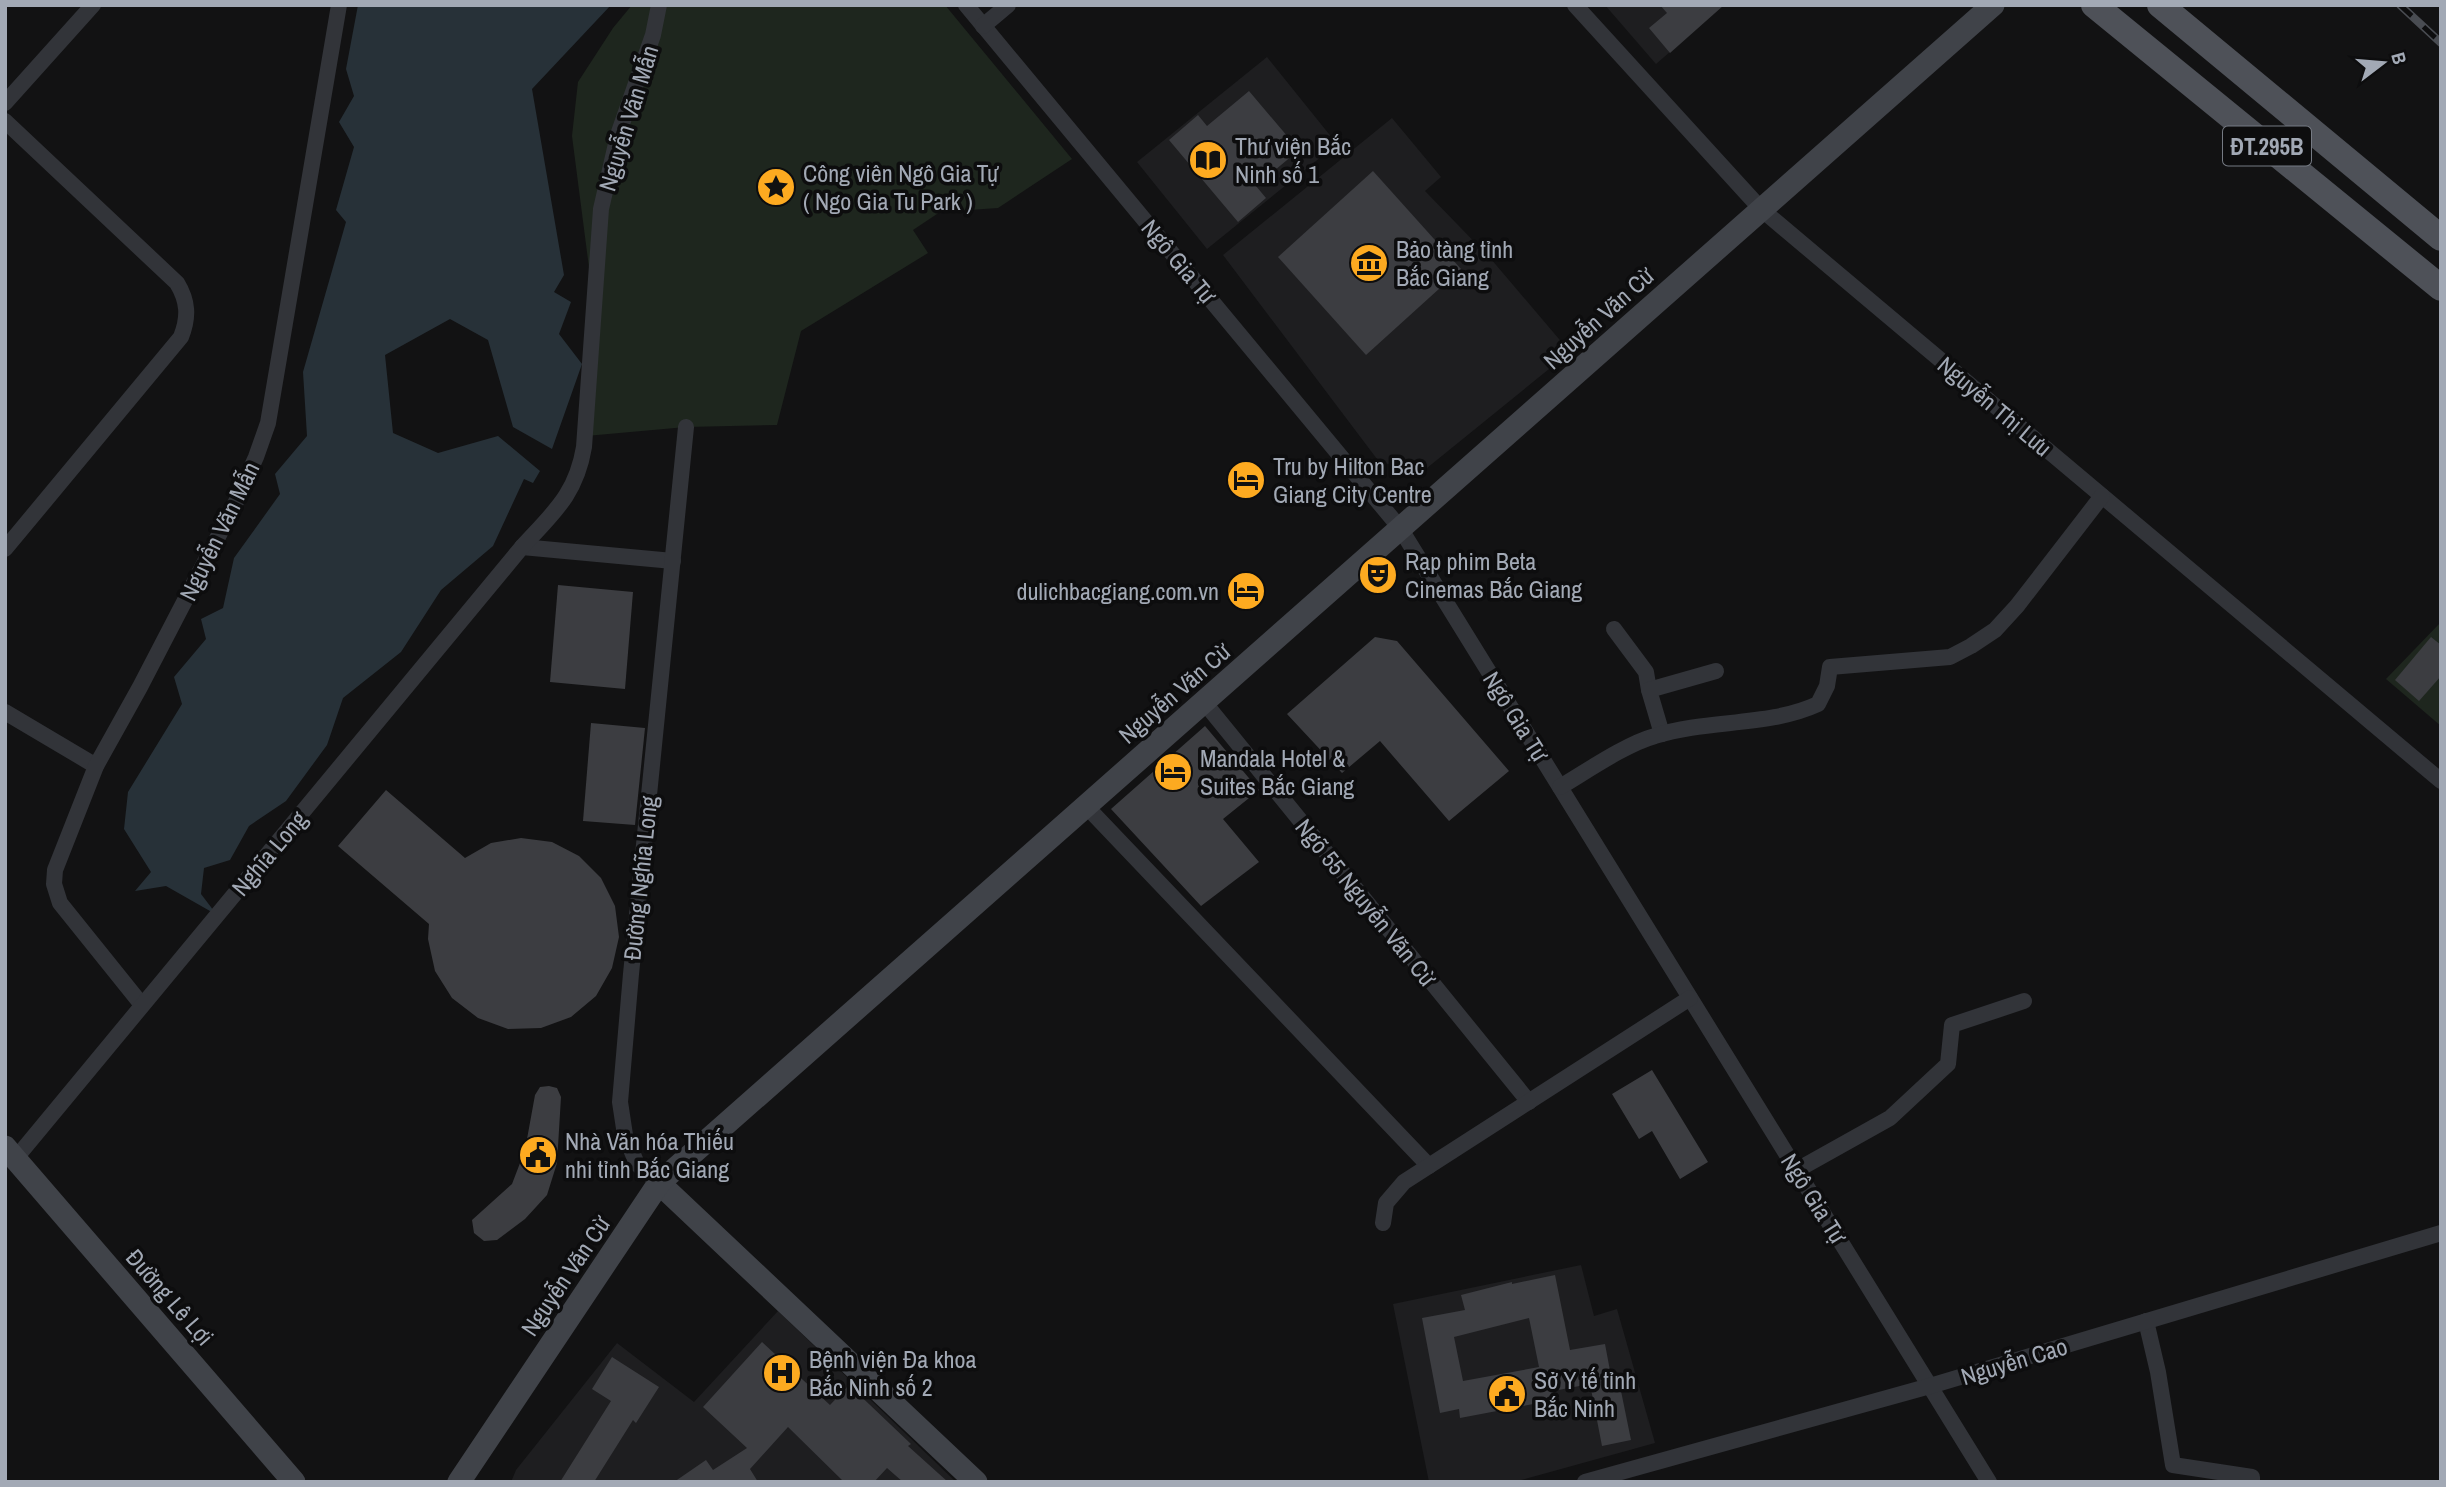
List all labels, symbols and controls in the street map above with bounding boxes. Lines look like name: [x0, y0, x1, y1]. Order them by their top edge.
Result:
north arrow: [2348, 28, 2418, 98]
street label: Nguyễn Văn Mẫn: [591, 41, 665, 195]
text: B: [2385, 49, 2413, 67]
road number: ĐT.295B: [2223, 127, 2311, 166]
place label: Thư viện Bắc Ninh số 1: [1235, 130, 1351, 190]
library icon: Thư viện Bắc Ninh số 1: [1187, 139, 1229, 181]
place label: Công viên Ngô Gia Tự ( Ngo Gia Tu Park ): [803, 157, 999, 217]
place icon: Công viên Ngô Gia Tự ( Ngo Gia Tu Park ): [755, 166, 797, 208]
street label: Ngô Gia Tự: [1135, 213, 1224, 310]
place label: Bảo tàng tỉnh Bắc Giang: [1396, 233, 1513, 293]
museum icon: Bảo tàng tỉnh Bắc Giang: [1348, 242, 1390, 284]
street label: Nguyễn Văn Cừ: [1536, 259, 1661, 376]
street label: Nguyễn Thị Lưu: [1931, 349, 2059, 463]
place label: Tru by Hilton Bac Giang City Centre: [1273, 450, 1432, 510]
street label: Nguyễn Văn Mẫn: [172, 456, 266, 606]
hotel icon: Tru by Hilton Bac Giang City Centre: [1225, 459, 1267, 501]
place label: Rạp phim Beta Cinemas Bắc Giang: [1405, 545, 1582, 605]
theatre icon: Rạp phim Beta Cinemas Bắc Giang: [1357, 554, 1399, 596]
hotel icon: dulichbacgiang.com.vn: [1225, 570, 1267, 612]
place label: dulichbacgiang.com.vn: [1017, 575, 1219, 607]
street label: Nguyễn Văn Cừ: [1112, 635, 1237, 750]
street label: Ngô Gia Tự: [1476, 665, 1557, 768]
place label: Mandala Hotel & Suites Bắc Giang: [1200, 742, 1354, 802]
hotel icon: Mandala Hotel & Suites Bắc Giang: [1152, 751, 1194, 793]
street label: Đường Nghĩa Long: [615, 794, 665, 962]
street label: Nghĩa Long: [224, 804, 314, 902]
street label: Ngõ 55 Nguyễn Văn Cừ: [1289, 812, 1444, 993]
place label: Nhà Văn hóa Thiếu nhi tỉnh Bắc Giang: [565, 1125, 734, 1185]
public building icon: Nhà Văn hóa Thiếu nhi tỉnh Bắc Giang: [517, 1134, 559, 1176]
street label: Ngô Gia Tự: [1774, 1147, 1855, 1250]
street label: Nguyễn Văn Cừ: [513, 1209, 617, 1342]
street label: Đường Lê Lợi: [119, 1242, 221, 1352]
street label: Nguyễn Cao: [1957, 1330, 2071, 1392]
place label: Bệnh viện Đa khoa Bắc Ninh số 2: [809, 1343, 976, 1403]
hospital icon: Bệnh viện Đa khoa Bắc Ninh số 2: [761, 1352, 803, 1394]
place label: Sở Y tế tỉnh Bắc Ninh: [1534, 1364, 1636, 1424]
public building icon: Sở Y tế tỉnh Bắc Ninh: [1486, 1373, 1528, 1415]

